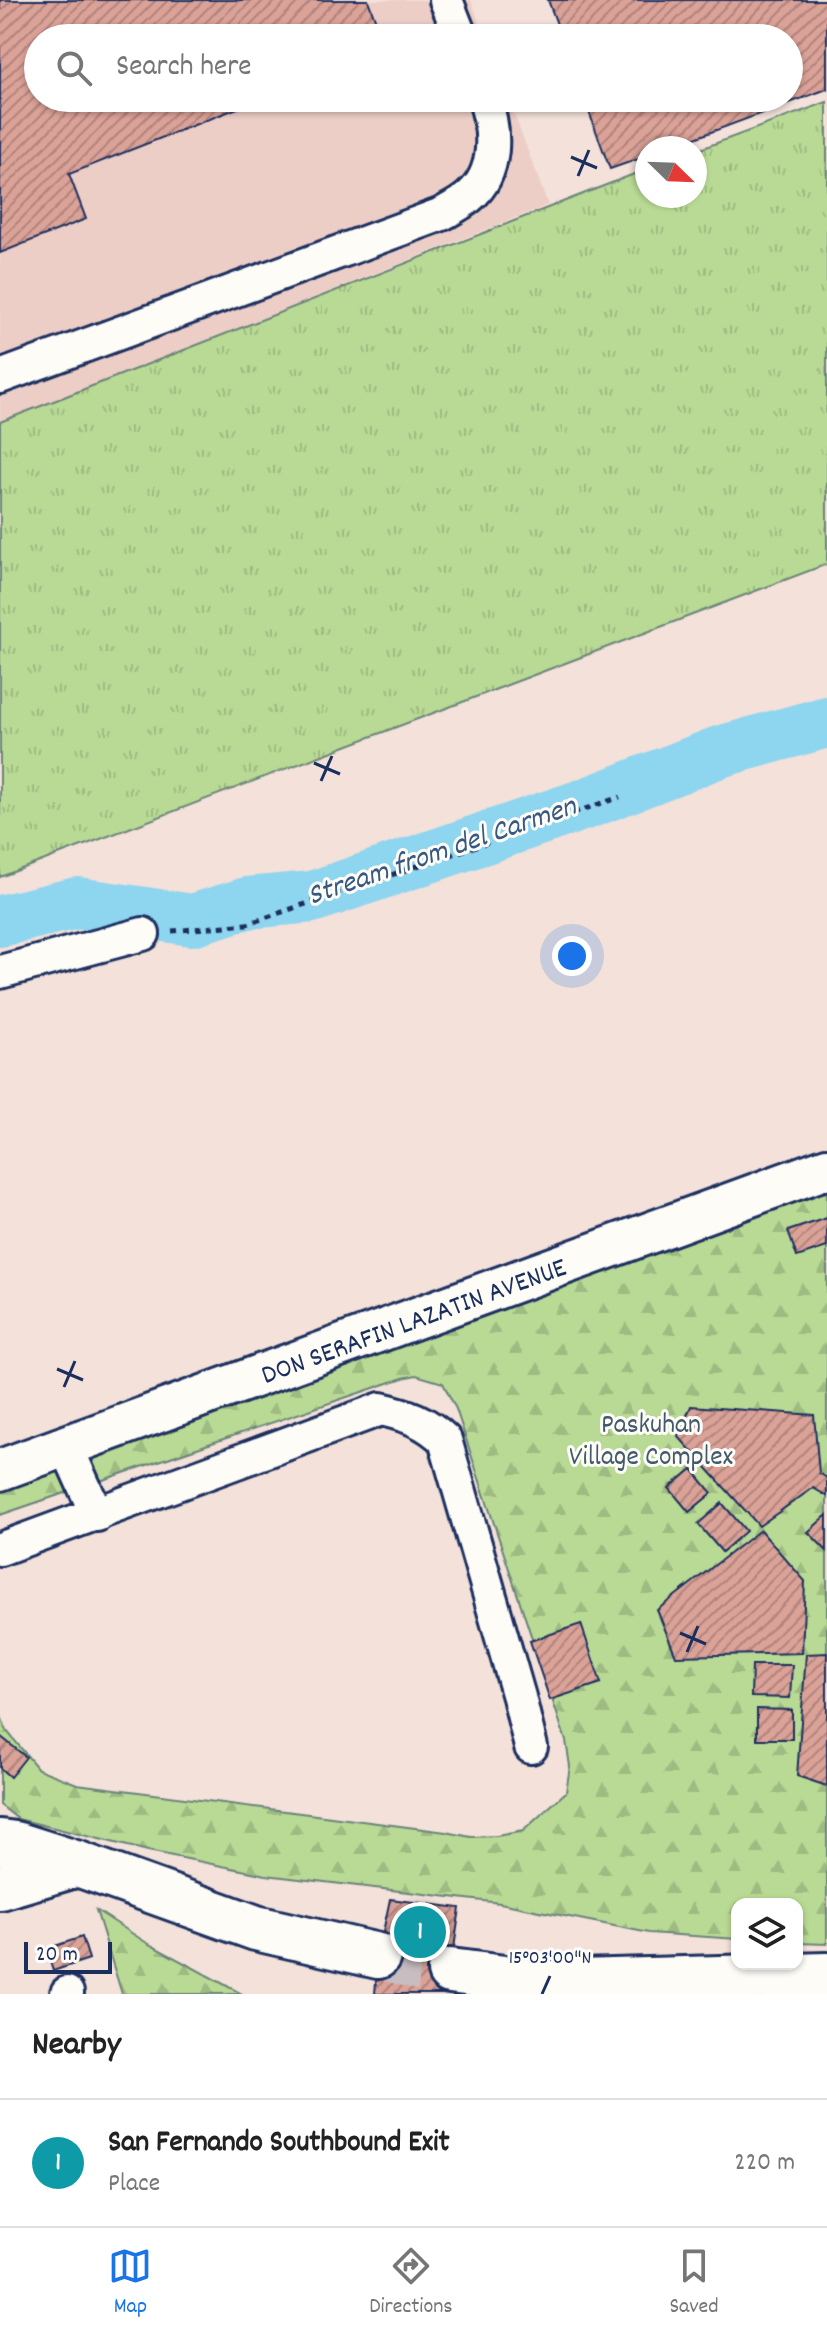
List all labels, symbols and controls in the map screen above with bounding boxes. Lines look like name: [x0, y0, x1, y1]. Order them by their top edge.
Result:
search box: [24, 24, 803, 112]
icon: search: [52, 46, 96, 90]
text: Search here: [116, 47, 252, 90]
north arrow: [635, 136, 707, 208]
water label: Stream from del Carmen: [302, 787, 584, 919]
your location: [552, 936, 592, 976]
street label: DON SERAFIN LAZATIN AVENUE: [256, 1250, 573, 1398]
park label: Paskuhan Village Complex: [569, 1407, 733, 1479]
map controls: [731, 1898, 803, 1970]
button: layers: [731, 1898, 803, 1970]
pin: 1: [394, 1902, 446, 1962]
scale bar: [24, 1938, 112, 1974]
text: 20 m: [36, 1940, 78, 1971]
text: 15°03'00"N: [509, 1945, 591, 1973]
text: Nearby: [32, 2022, 121, 2071]
text: San Fernando Southbound Exit: [108, 2123, 450, 2166]
text: 1: [55, 2145, 61, 2182]
text: 220 m: [734, 2145, 795, 2182]
text: Place: [108, 2166, 160, 2203]
tab: Map: [108, 2244, 152, 2323]
tab: Directions: [369, 2244, 453, 2323]
tab: Saved: [669, 2244, 719, 2323]

